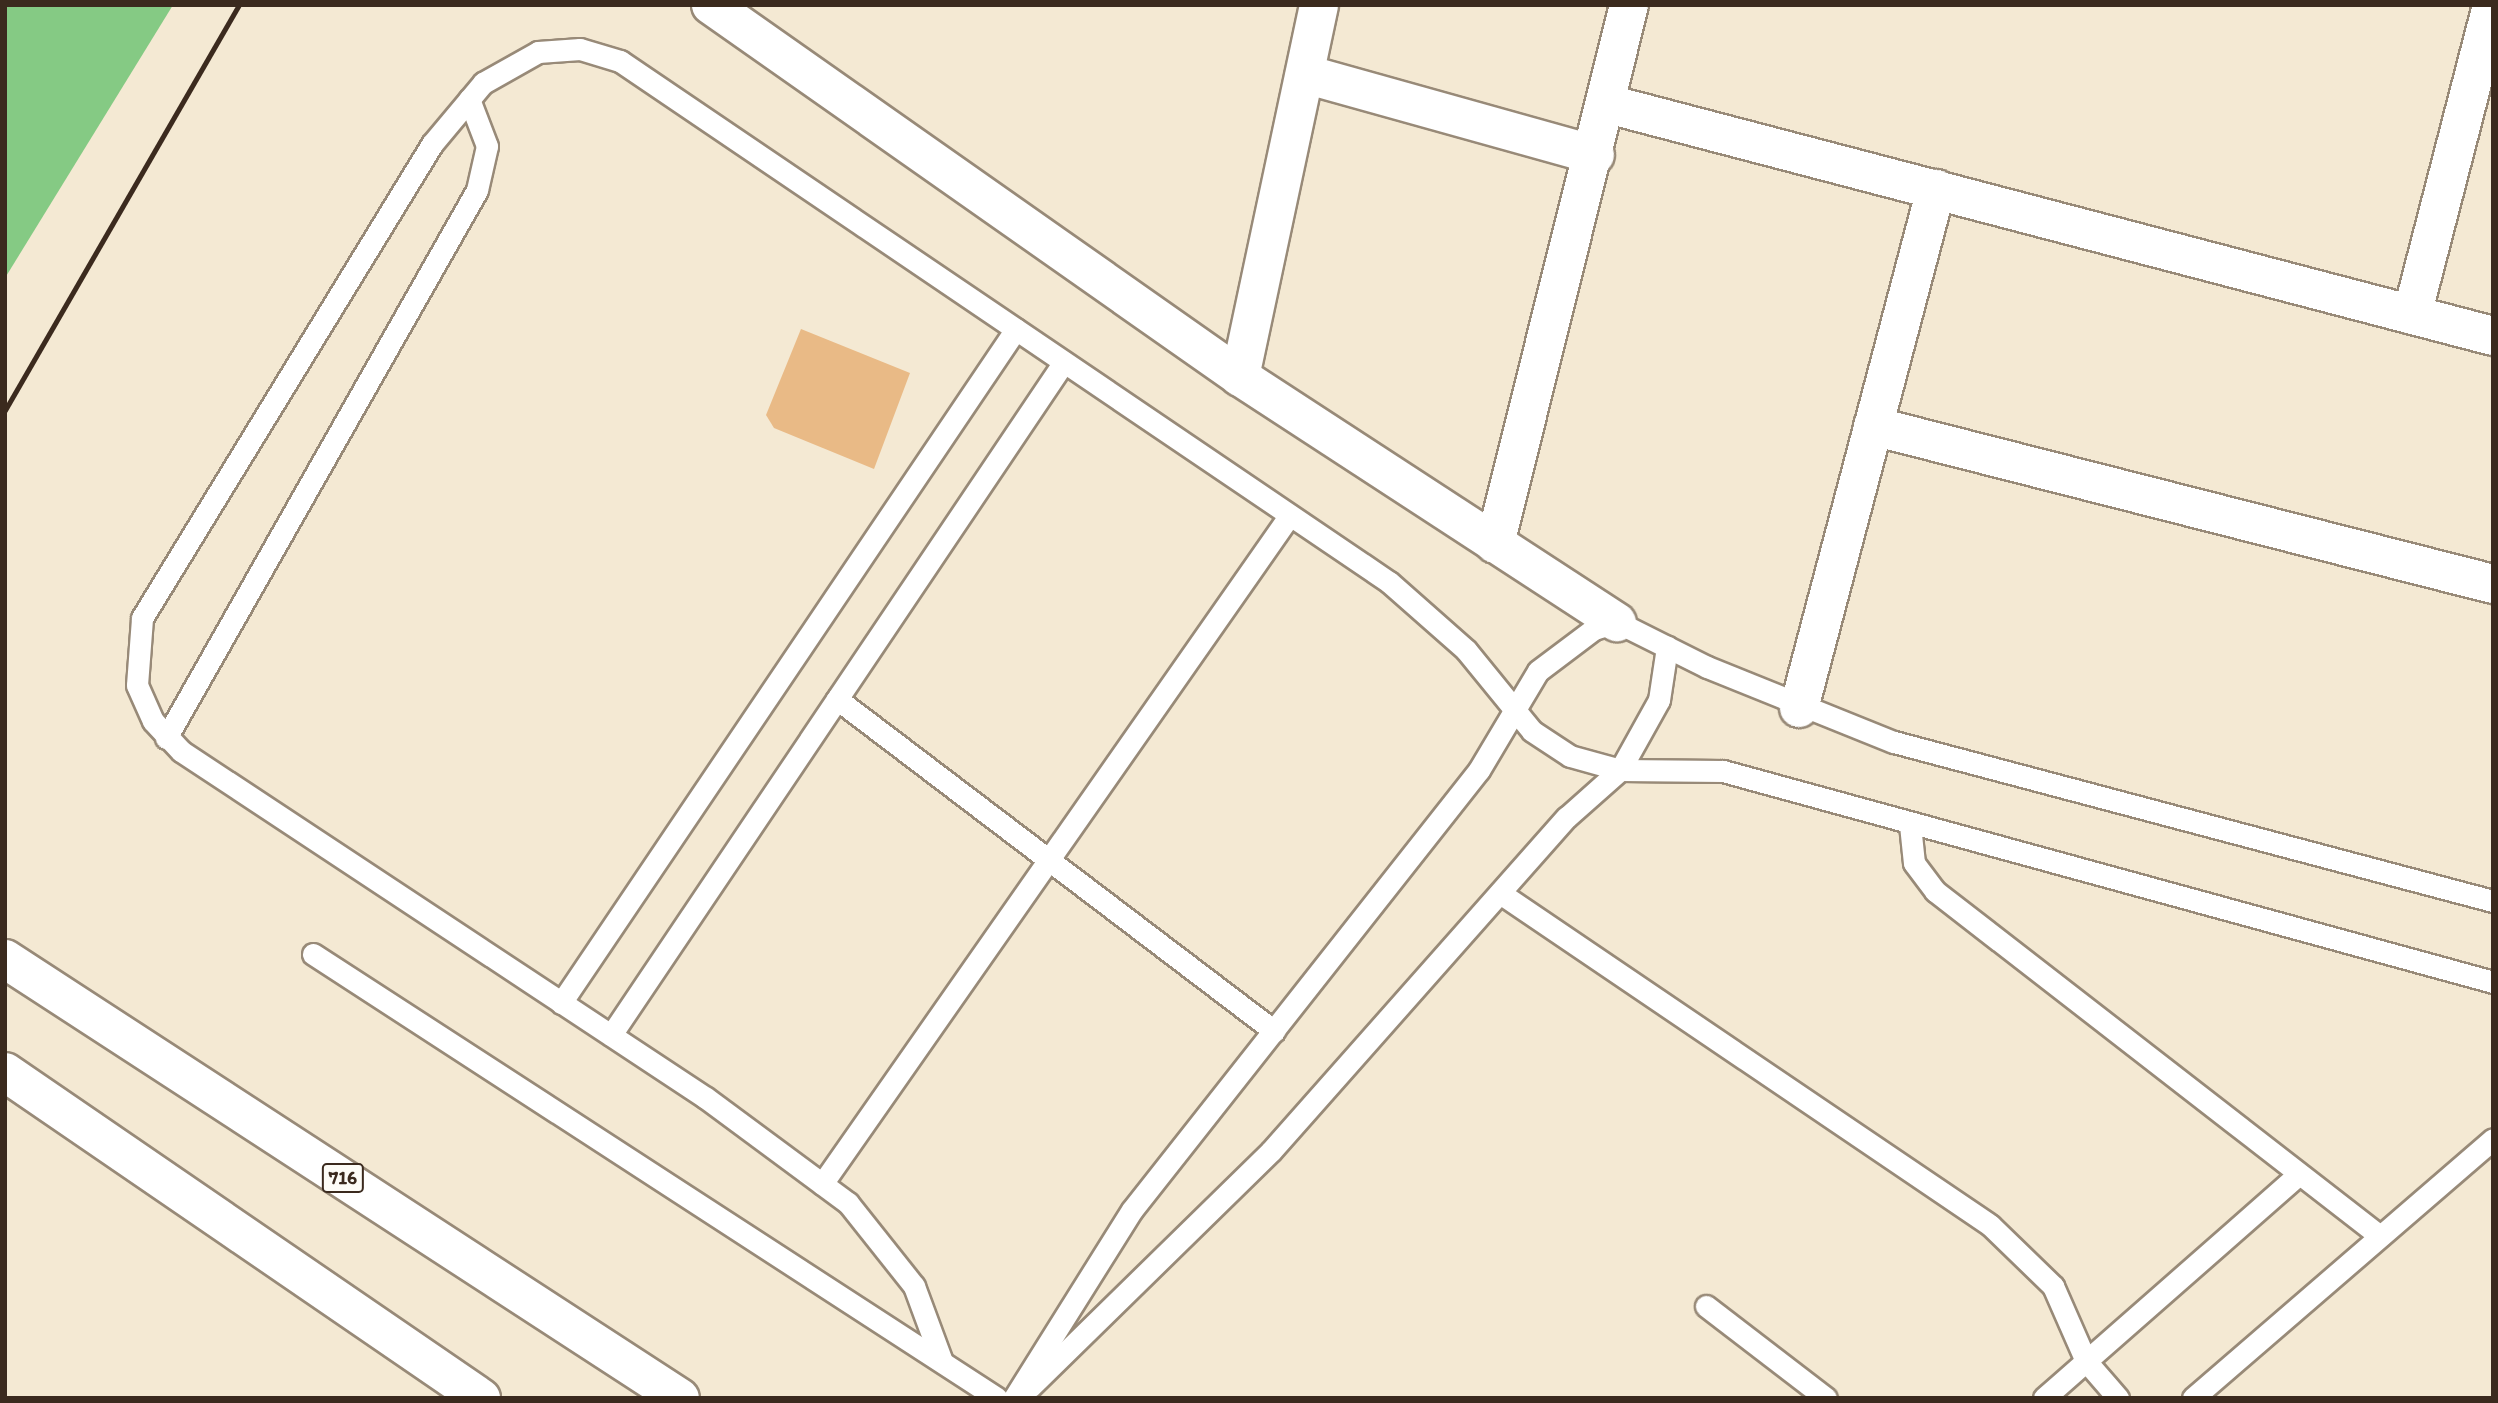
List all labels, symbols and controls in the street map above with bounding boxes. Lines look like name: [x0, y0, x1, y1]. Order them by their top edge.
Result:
road number: 716: [320, 1162, 366, 1194]

